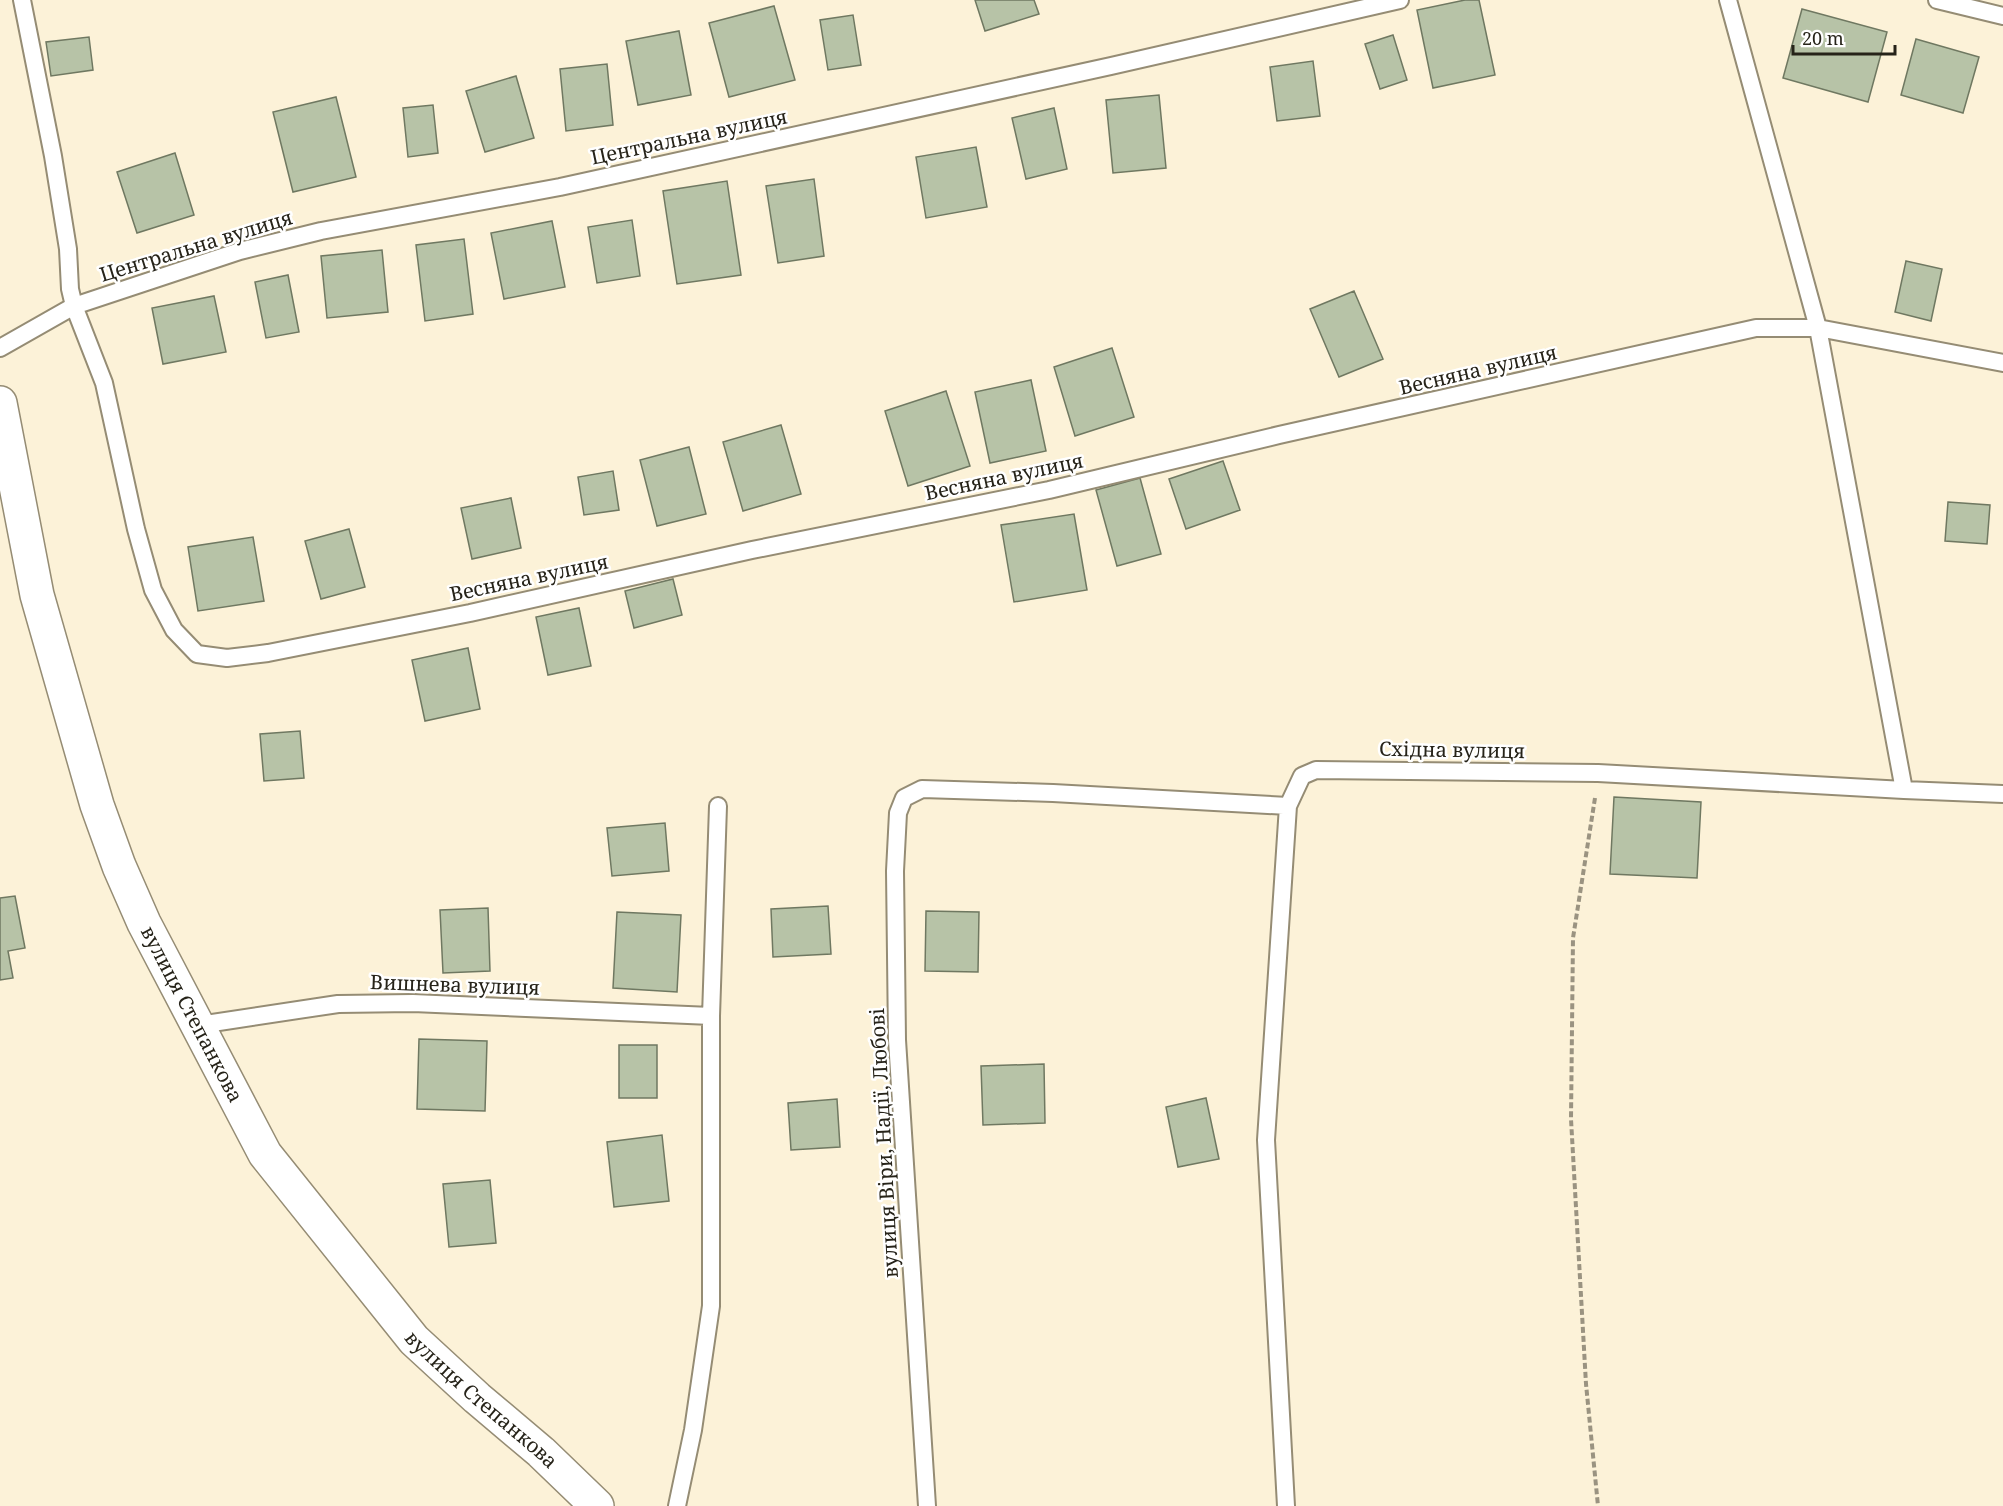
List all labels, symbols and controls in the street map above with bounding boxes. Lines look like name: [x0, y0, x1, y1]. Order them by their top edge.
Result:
scale bar: [1793, 18, 1895, 56]
text: 20 m: [1802, 26, 1844, 50]
street label: Центральна вулиця: [588, 102, 790, 171]
street label: Центральна вулиця: [96, 203, 296, 288]
street label: Весняна вулиця: [1396, 338, 1559, 401]
street label: Весняна вулиця: [922, 447, 1086, 506]
street label: Весняна вулиця: [447, 548, 611, 607]
street label: Східна вулиця: [1379, 735, 1525, 764]
street label: вулиця Степанкова: [135, 921, 250, 1107]
street label: Вишнева вулиця: [370, 968, 540, 1001]
street label: вулиця Віри, Надії, Любові: [863, 1007, 904, 1279]
street label: вулиця Степанкова: [399, 1325, 564, 1474]

